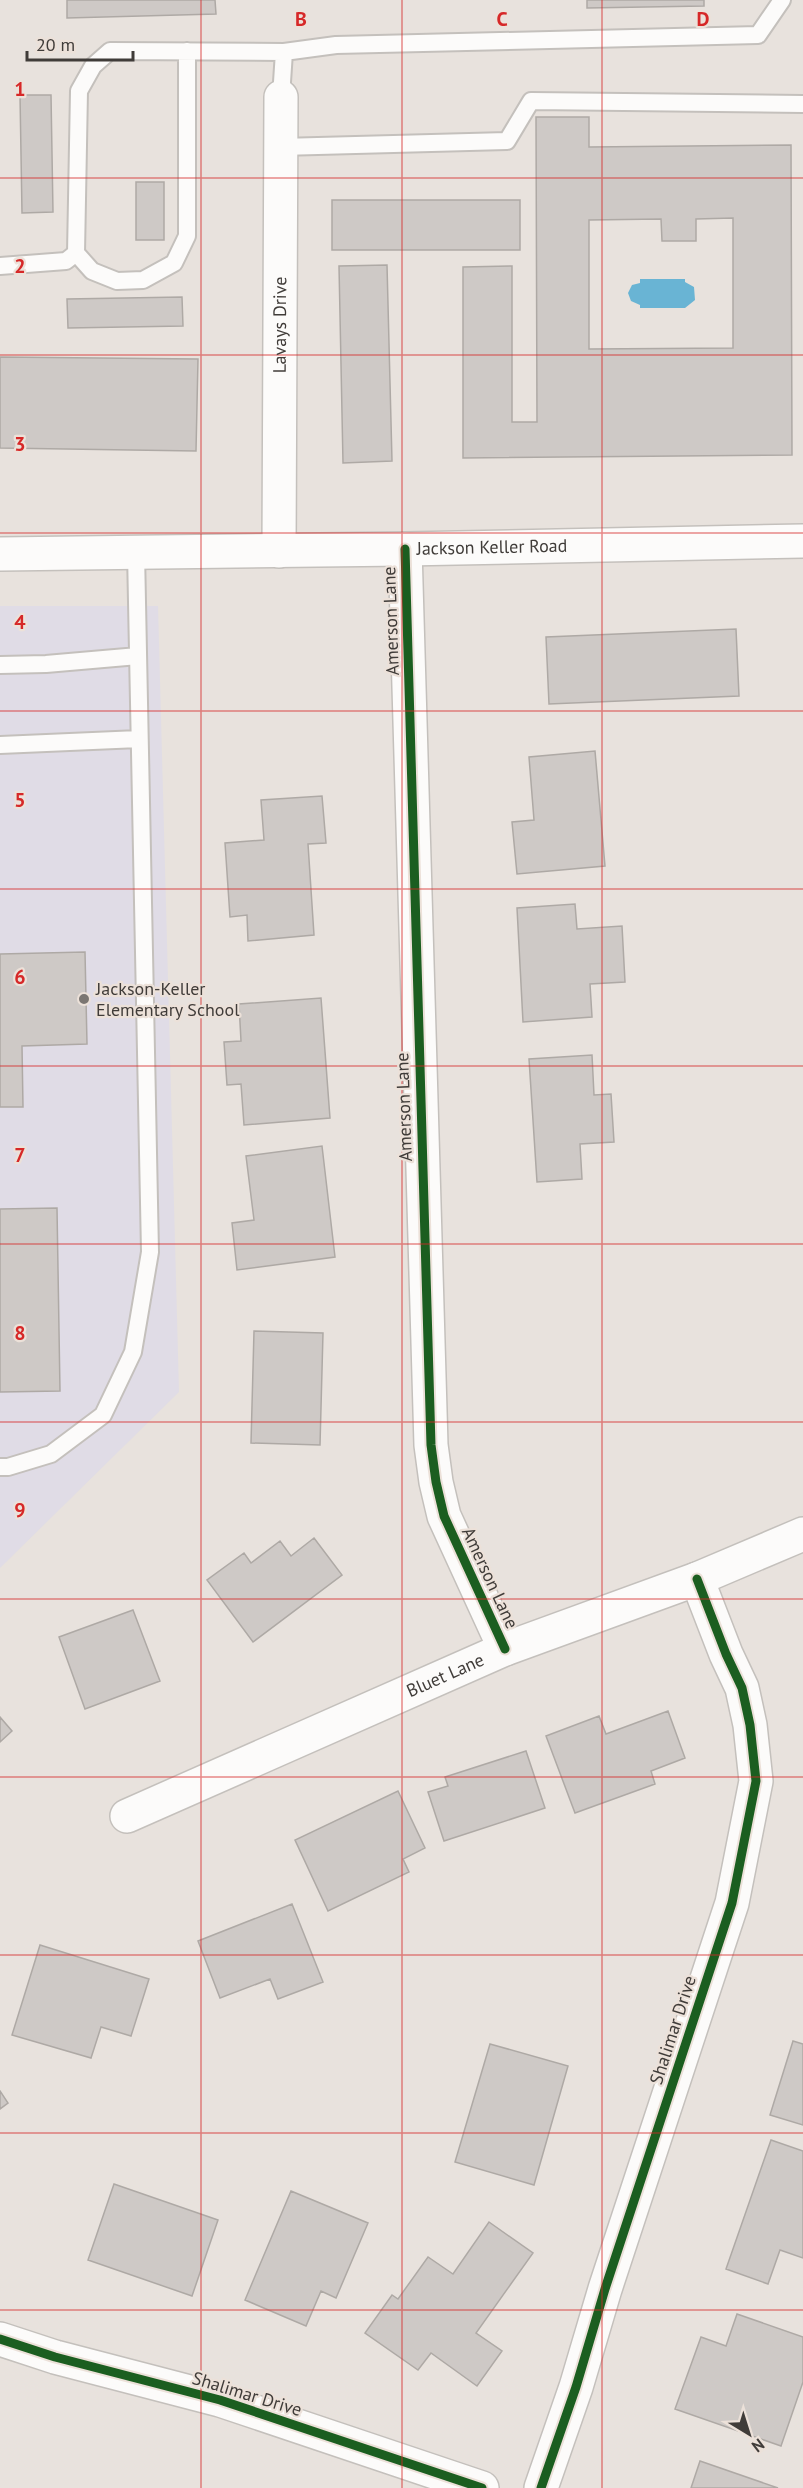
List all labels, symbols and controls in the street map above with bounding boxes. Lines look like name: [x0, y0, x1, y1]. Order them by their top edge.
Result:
text: B: [295, 6, 307, 32]
text: C: [496, 6, 508, 32]
text: D: [697, 6, 710, 32]
scale bar: [27, 24, 134, 62]
text: 20 m: [36, 33, 75, 56]
text: 1: [14, 76, 26, 102]
text: 2: [14, 253, 26, 279]
street label: Lavays Drive: [268, 277, 291, 373]
text: 3: [14, 431, 26, 457]
street label: Jackson Keller Road: [415, 534, 568, 560]
street label: Amerson Lane: [377, 566, 404, 676]
text: 4: [14, 609, 26, 635]
text: 5: [14, 787, 26, 813]
text: 6: [14, 964, 26, 990]
place label: Jackson-Keller Elementary School: [95, 977, 240, 1021]
marker: Jackson-Keller Elementary School: [77, 992, 91, 1006]
street label: Amerson Lane: [390, 1052, 417, 1162]
text: 7: [14, 1142, 26, 1168]
text: 8: [14, 1320, 26, 1346]
text: 9: [14, 1497, 26, 1523]
street label: Amerson Lane: [457, 1523, 524, 1632]
street label: Bluet Lane: [403, 1648, 487, 1702]
street label: Shalimar Drive: [644, 1972, 701, 2087]
street label: Shalimar Drive: [190, 2366, 305, 2421]
north arrow: [719, 2404, 779, 2464]
text: N: [748, 2435, 769, 2457]

